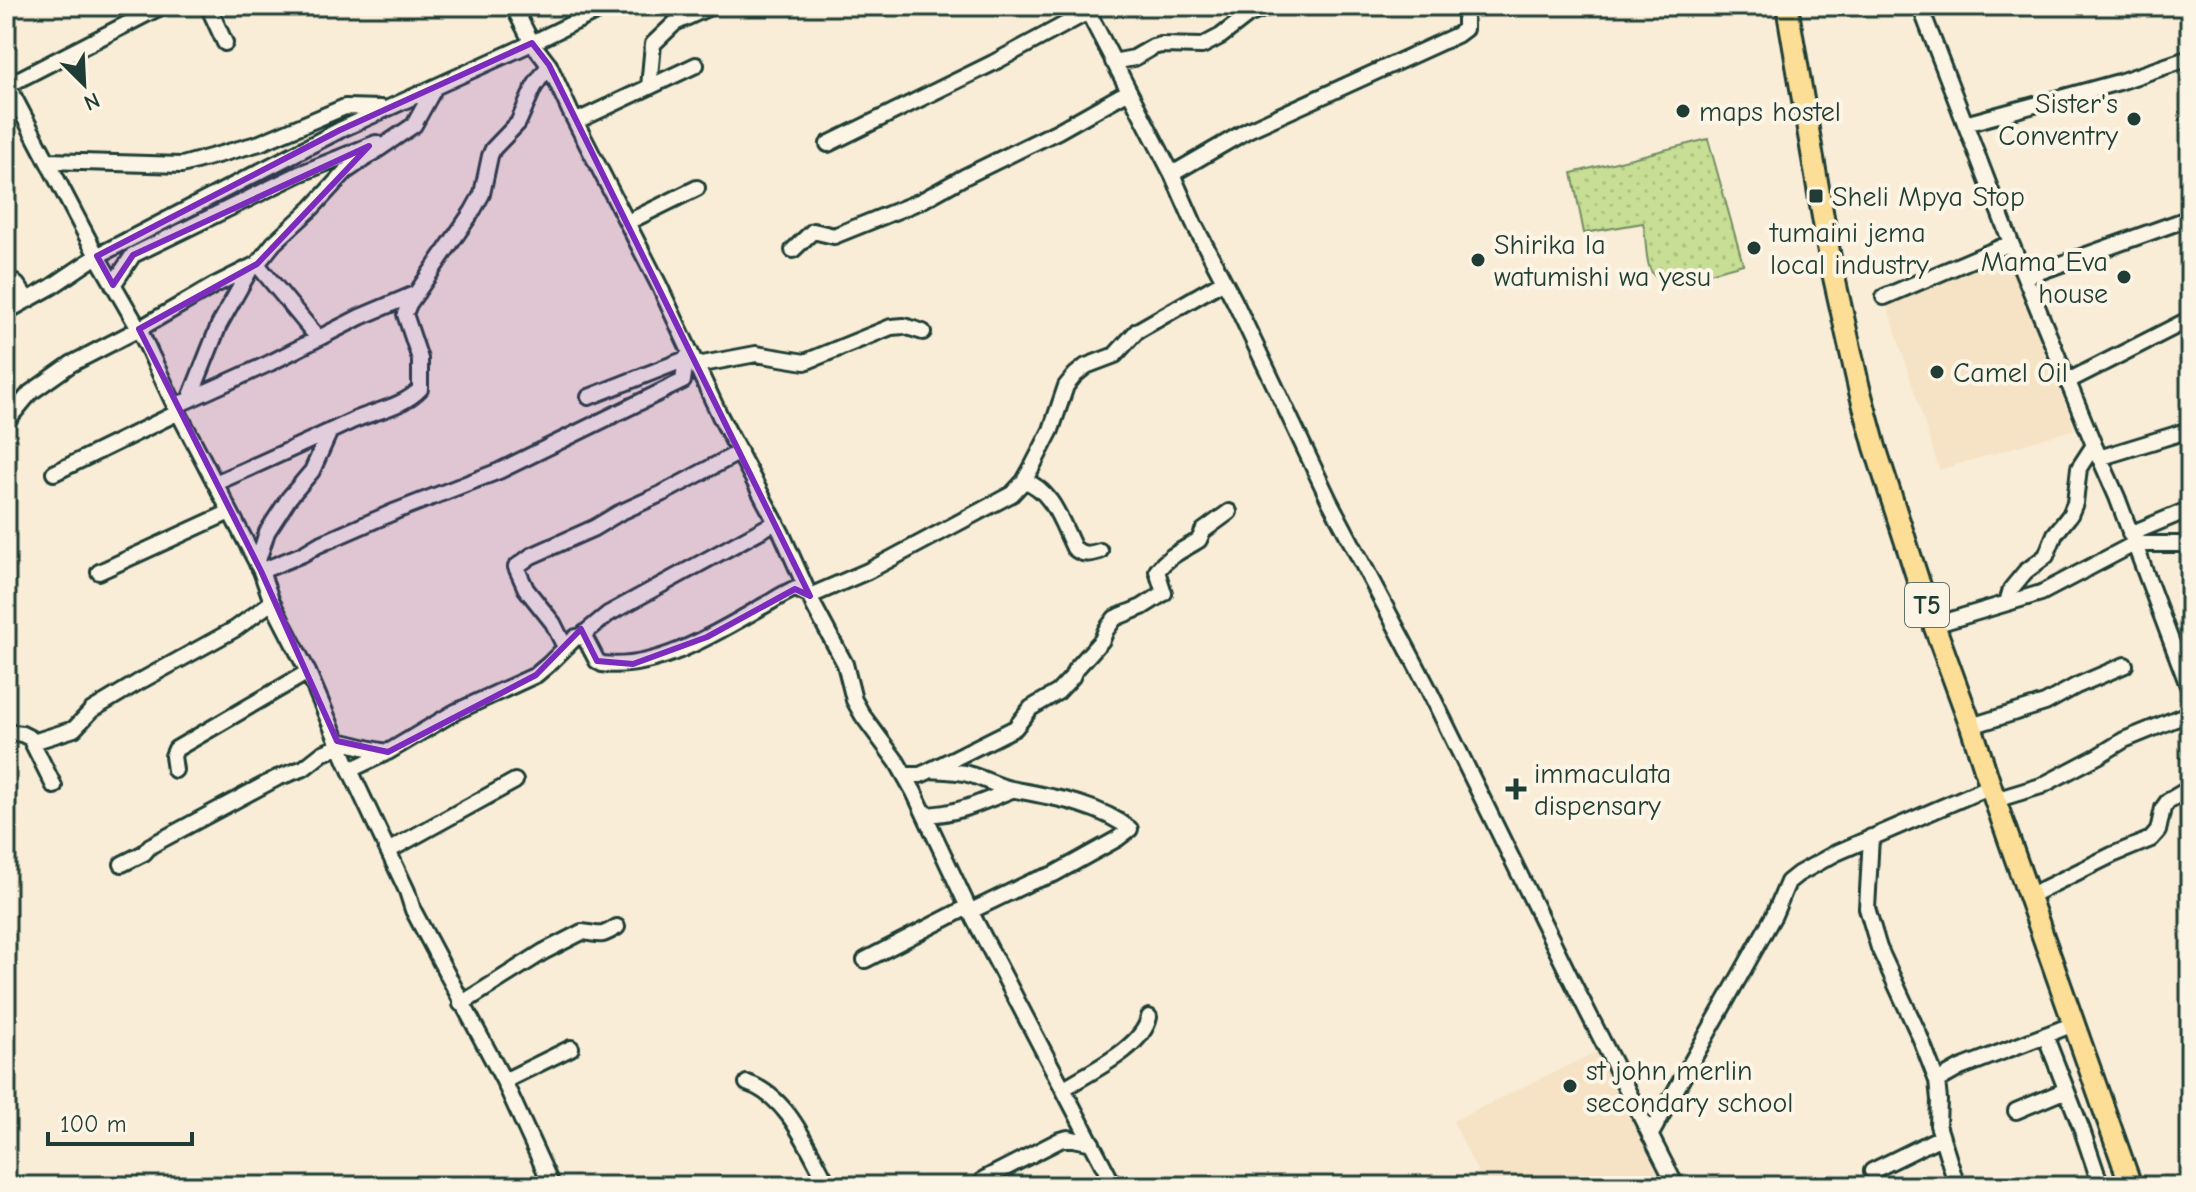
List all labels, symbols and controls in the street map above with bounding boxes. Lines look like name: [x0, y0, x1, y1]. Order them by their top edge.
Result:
north arrow: [44, 44, 124, 124]
text: N: [80, 87, 104, 116]
place label: Sister's Conventry: [1998, 88, 2118, 152]
place label: maps hostel: [1699, 96, 1841, 128]
marker: maps hostel: [1674, 102, 1692, 120]
marker: Sister's Conventry: [2125, 110, 2143, 128]
place label: Sheli Mpya Stop: [1832, 181, 2025, 213]
marker: Sheli Mpya Stop: [1807, 187, 1825, 205]
place label: tumaini jema local industry: [1768, 217, 1929, 281]
place label: Shirika la watumishi wa yesu: [1494, 229, 1711, 293]
marker: tumaini jema local industry: [1745, 239, 1763, 257]
place label: Mama Eva house: [1981, 246, 2108, 310]
marker: Shirika la watumishi wa yesu: [1469, 251, 1487, 269]
marker: Mama Eva house: [2115, 268, 2133, 286]
place label: Camel Oil: [1953, 357, 2068, 389]
marker: Camel Oil: [1928, 363, 1946, 381]
road number: T5: [1905, 583, 1949, 627]
place label: immaculata dispensary: [1534, 758, 1671, 822]
marker: immaculata dispensary: [1505, 778, 1527, 800]
place label: st john merlin secondary school: [1586, 1055, 1793, 1119]
marker: st john merlin secondary school: [1561, 1077, 1579, 1095]
scale bar: [48, 1096, 192, 1146]
text: 100 m: [60, 1110, 127, 1138]

